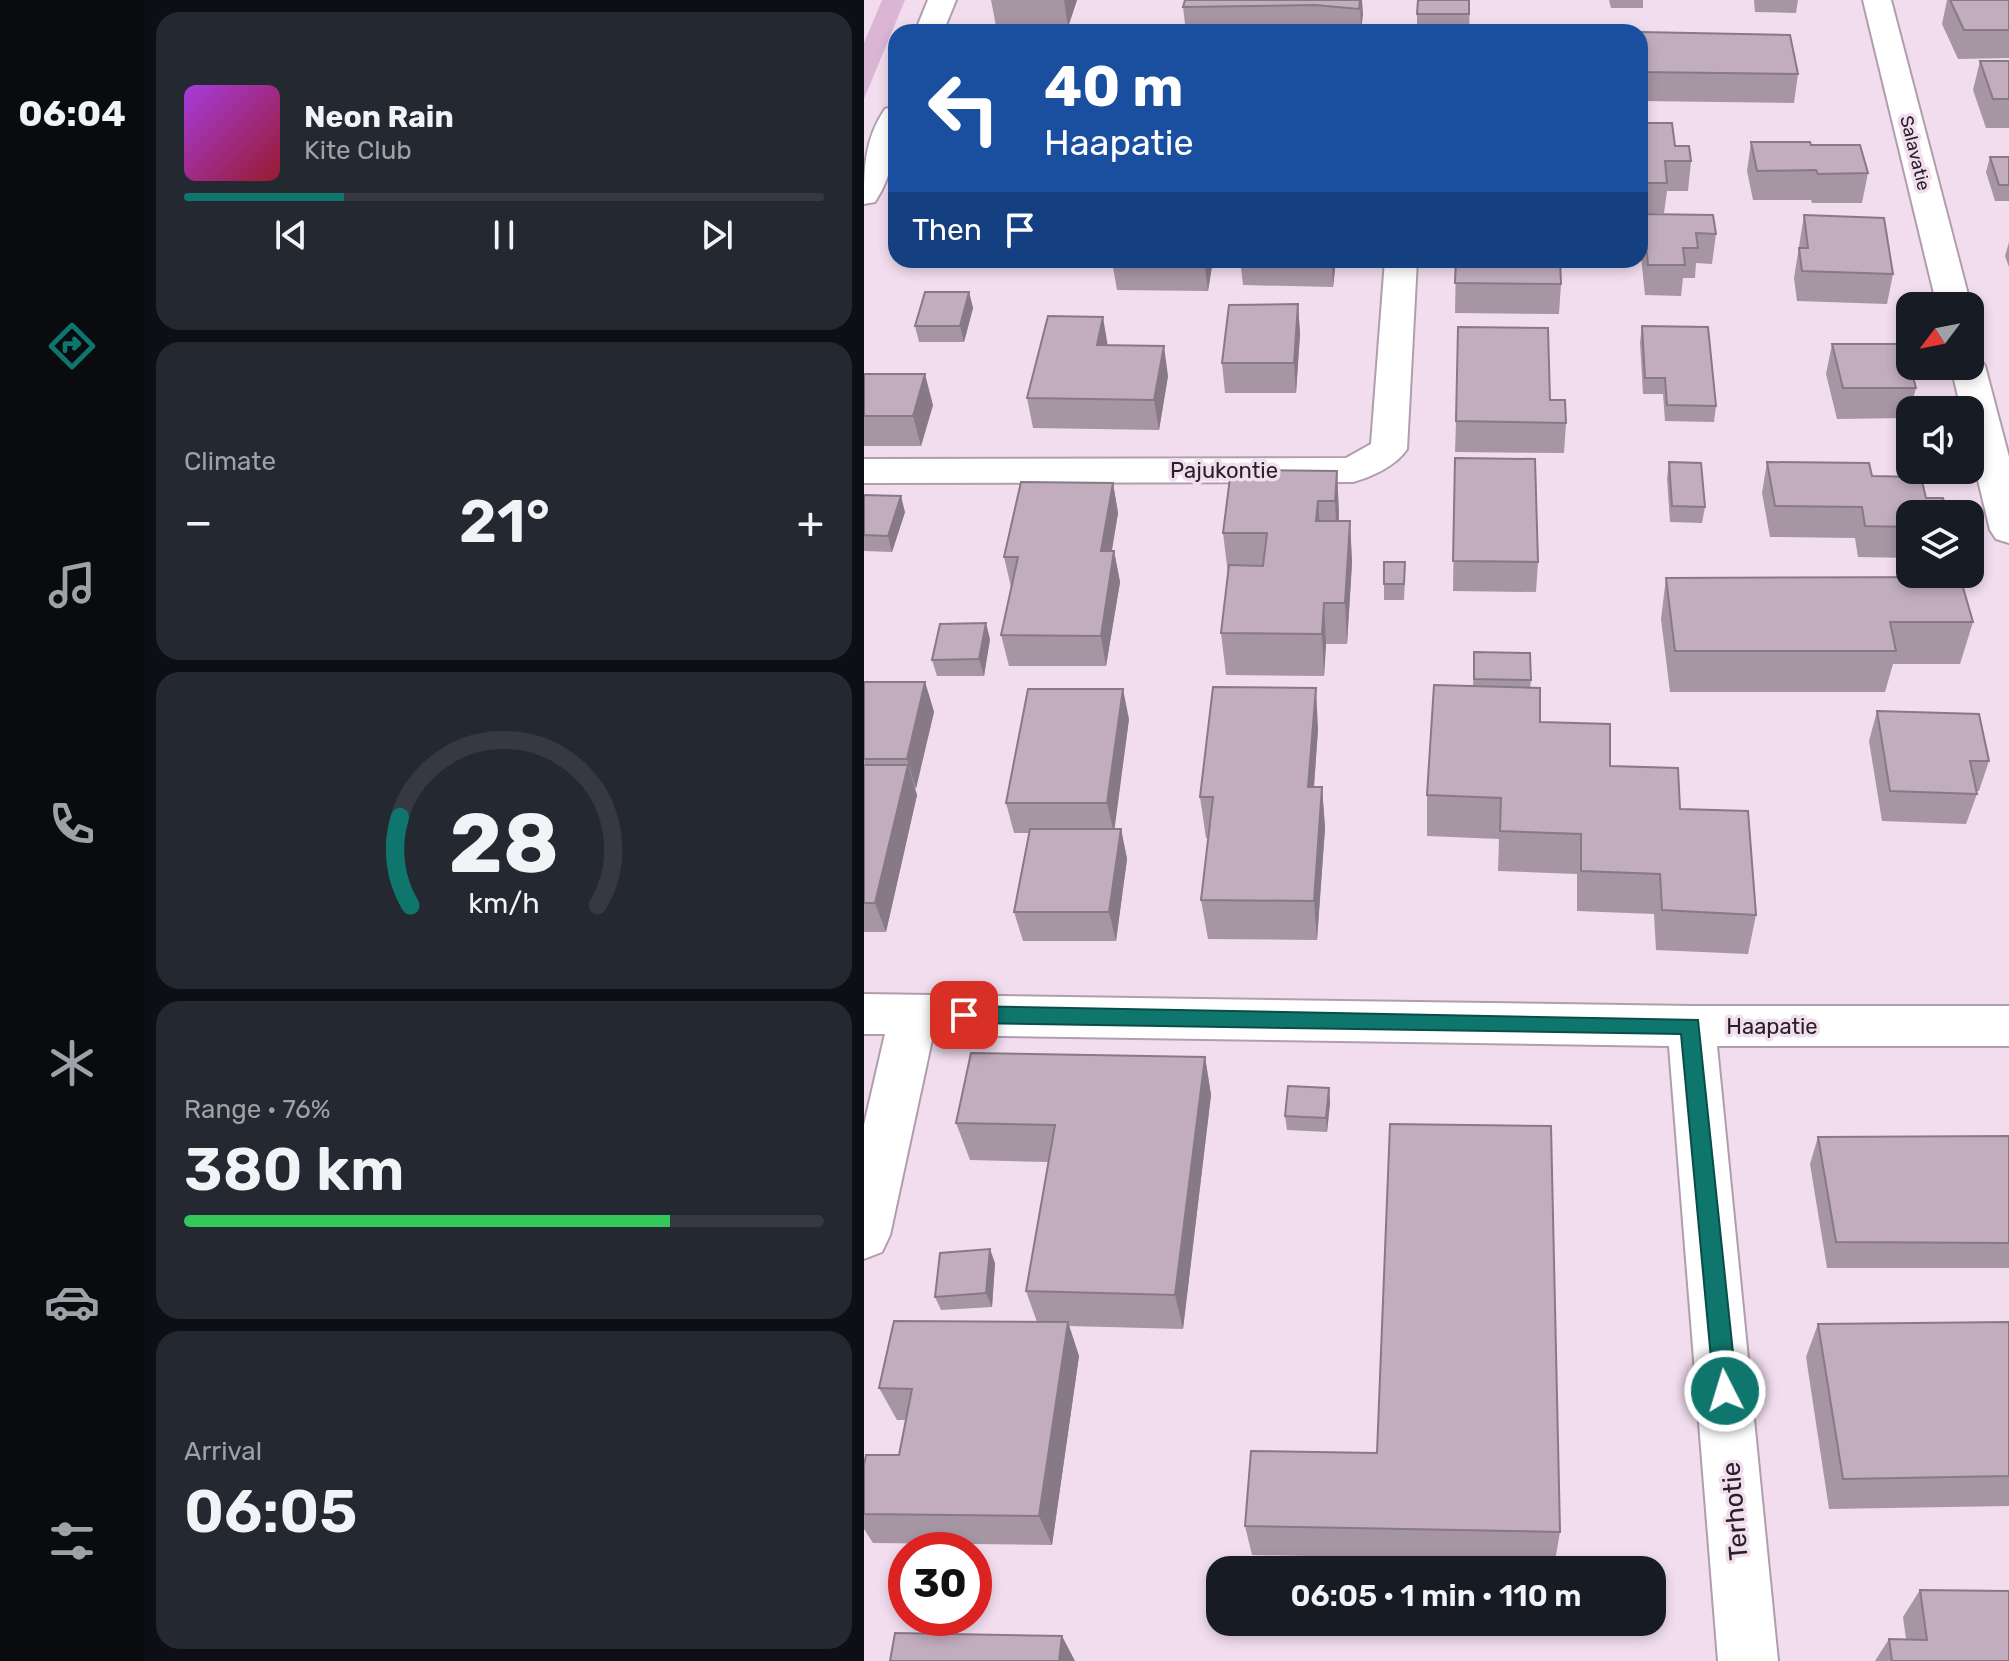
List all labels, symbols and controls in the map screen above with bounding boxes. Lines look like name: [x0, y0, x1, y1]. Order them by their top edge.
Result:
text: 40 m: [1044, 54, 1184, 120]
icon: left: [912, 56, 1016, 160]
text: 06:04: [18, 92, 126, 135]
text: Neon Rain: [304, 99, 454, 135]
street label: Salavatie: [1895, 113, 1935, 193]
text: Haapatie: [1044, 121, 1194, 164]
text: Kite Club: [304, 135, 412, 166]
icon: arrive: [998, 208, 1042, 252]
text: Then: [912, 212, 982, 248]
icon: previous: [269, 213, 313, 257]
icon: pause: [482, 213, 526, 257]
icon: next: [695, 213, 739, 257]
north arrow: [1896, 292, 1984, 380]
map controls: [1896, 292, 1984, 588]
icon: directions: [44, 318, 100, 374]
button: sound: [1896, 396, 1984, 484]
text: Climate: [184, 446, 276, 477]
street label: Pajukontie: [1170, 457, 1278, 484]
text: 21°: [459, 486, 550, 557]
text: −: [184, 496, 213, 548]
text: +: [797, 496, 824, 548]
button: layers: [1896, 500, 1984, 588]
icon: music: [44, 557, 100, 613]
text: 28: [449, 794, 559, 893]
icon: phone: [44, 796, 100, 852]
text: km/h: [468, 887, 540, 921]
pin: [930, 981, 998, 1049]
icon: arrive: [942, 993, 986, 1037]
street label: Haapatie: [1726, 1013, 1818, 1040]
icon: climate: [44, 1035, 100, 1091]
text: Range · 76%: [184, 1094, 331, 1125]
text: 380 km: [184, 1134, 405, 1205]
icon: car: [44, 1274, 100, 1330]
position arrow: [1683, 1349, 1767, 1433]
text: Arrival: [184, 1436, 262, 1467]
street label: Terhotie: [1715, 1461, 1755, 1561]
text: 06:05: [184, 1476, 357, 1547]
icon: filters: [44, 1513, 100, 1569]
speed limit sign: 30: [888, 1532, 992, 1636]
text: 06:05 · 1 min · 110 m: [1290, 1578, 1582, 1614]

